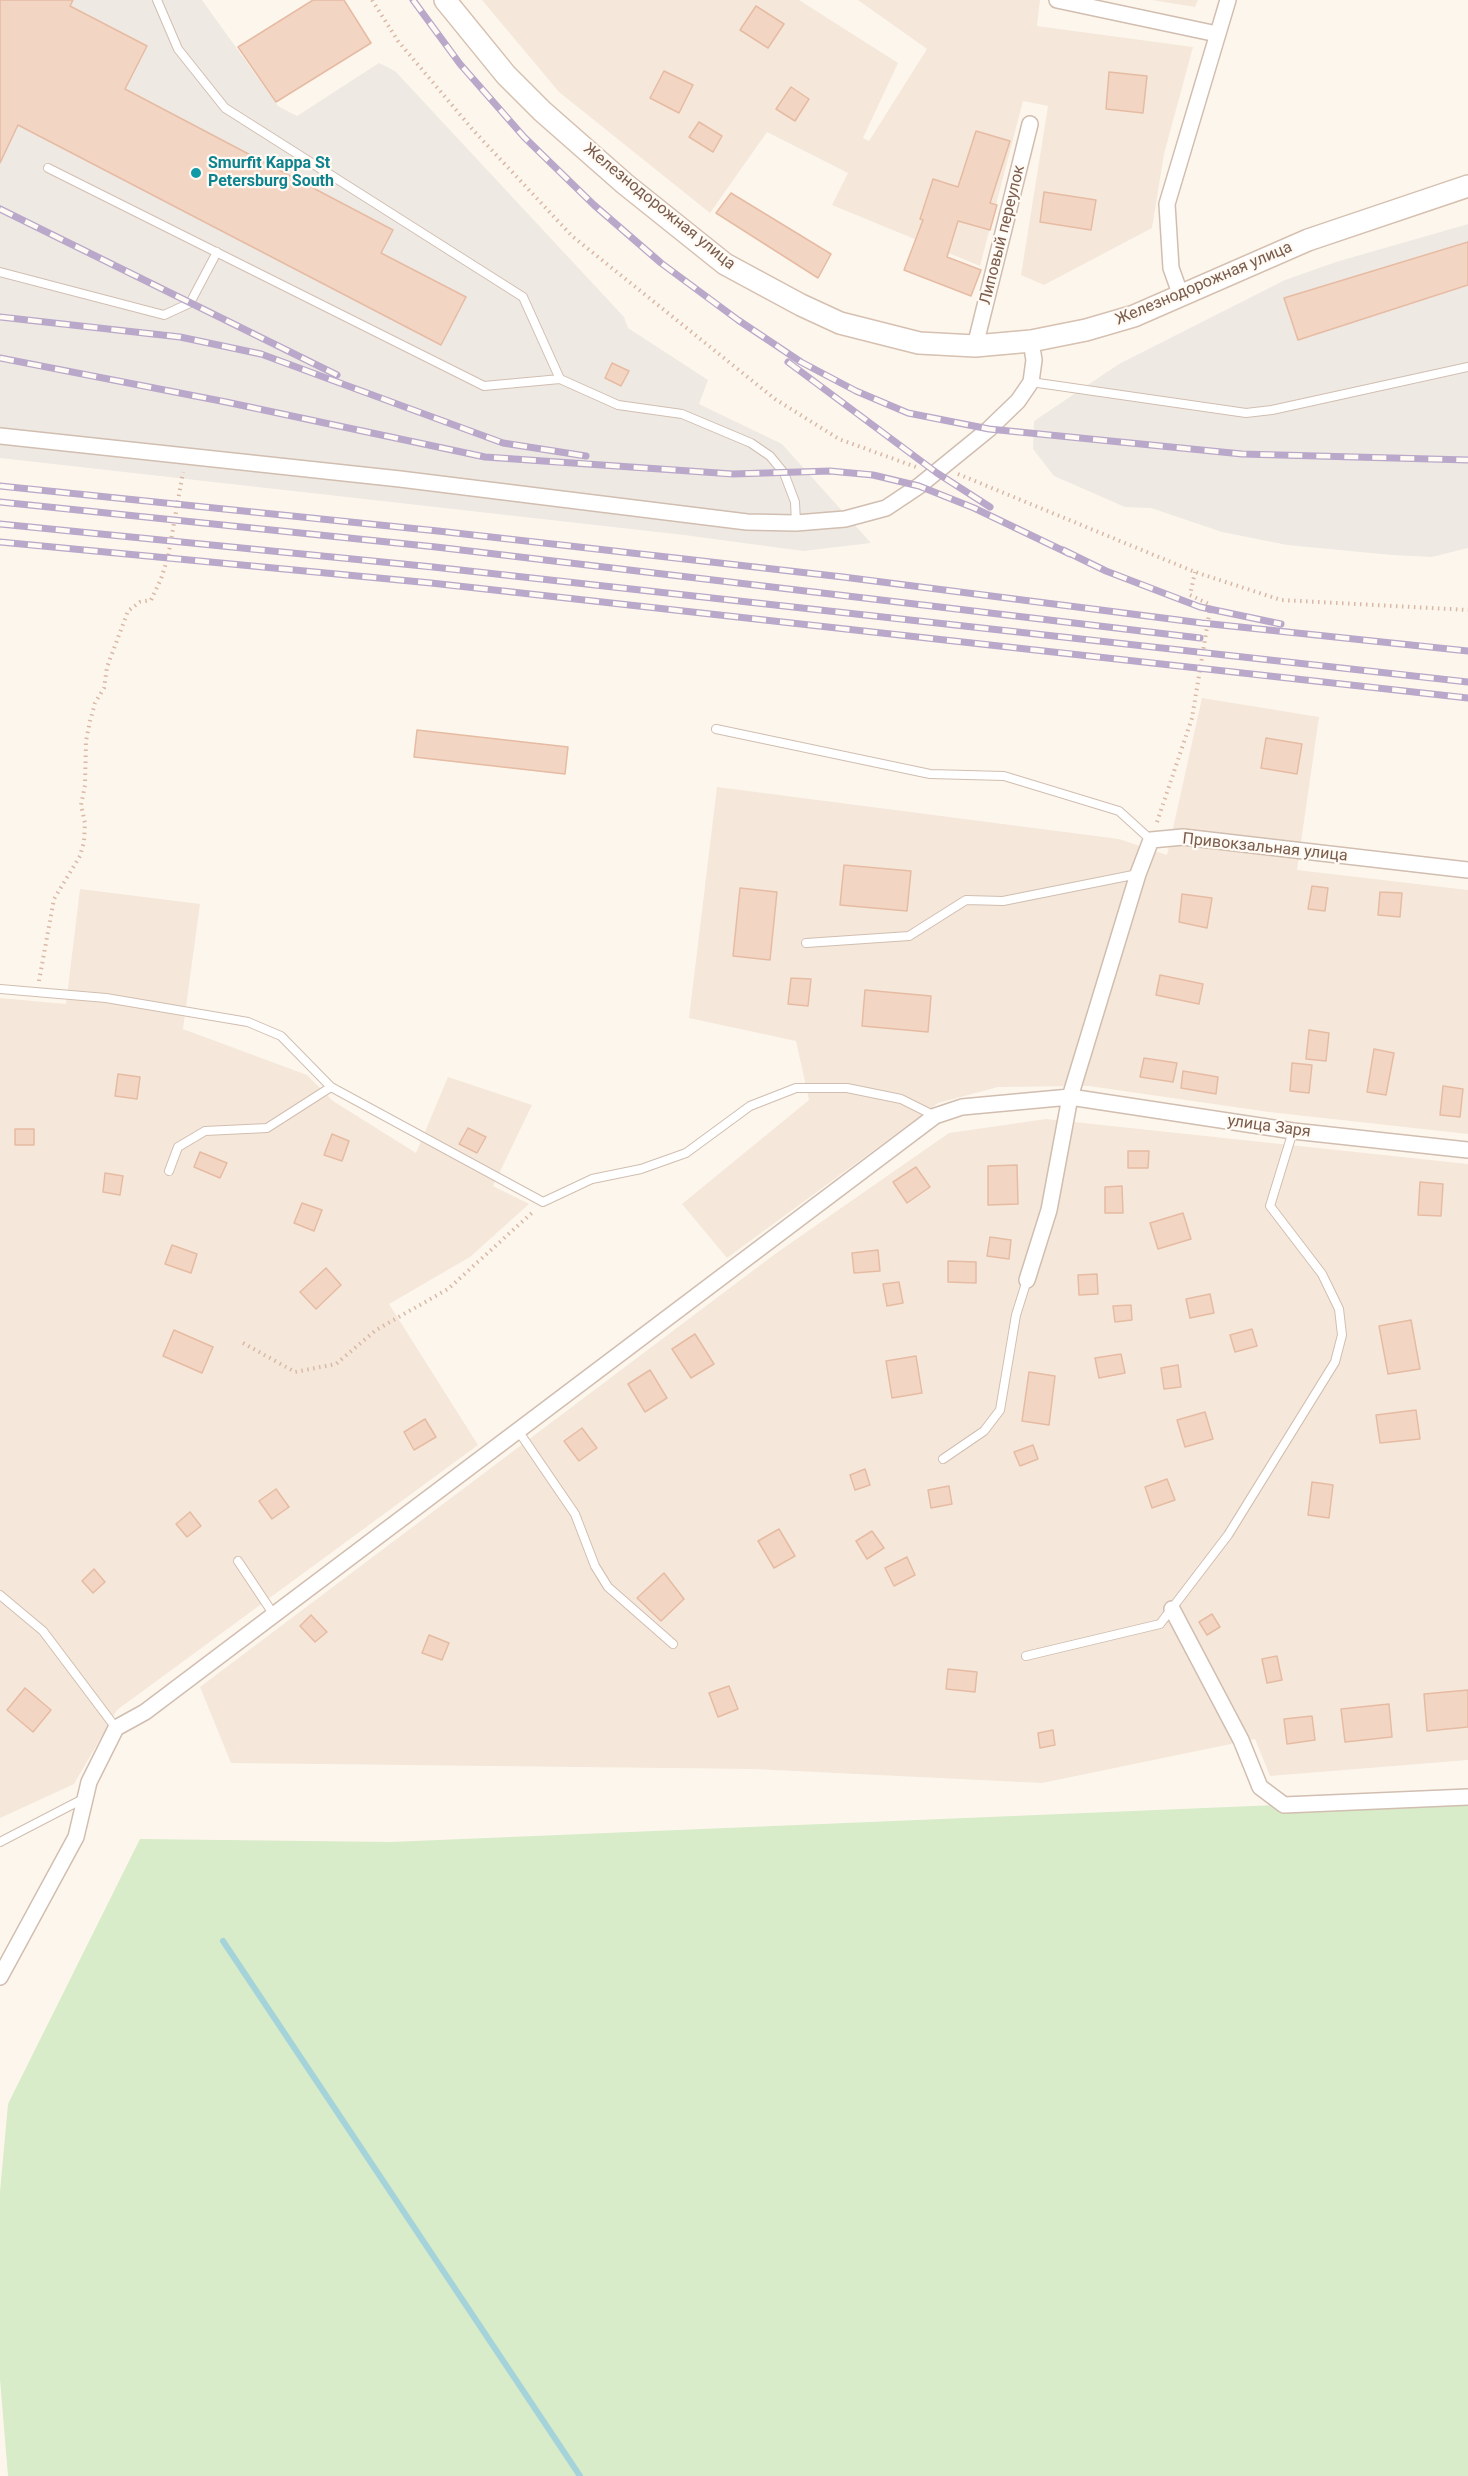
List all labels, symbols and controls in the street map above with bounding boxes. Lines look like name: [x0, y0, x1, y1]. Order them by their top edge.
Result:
street label: Железнодорожная улица: [579, 140, 739, 274]
place label: Smurfit Kappa St Petersburg South: [208, 154, 334, 192]
street label: Липовый переулок: [976, 163, 1030, 307]
marker: Smurfit Kappa St Petersburg South: [189, 166, 203, 180]
street label: Железнодорожная улица: [1113, 238, 1295, 330]
street label: Привокзальная улица: [1181, 830, 1349, 866]
street label: улица Заря: [1226, 1112, 1312, 1142]

